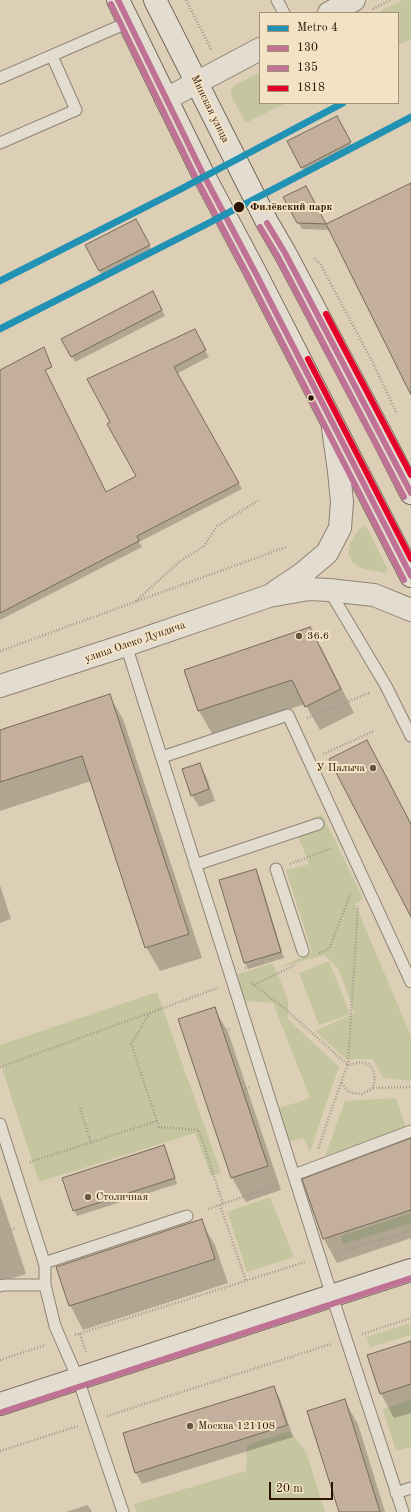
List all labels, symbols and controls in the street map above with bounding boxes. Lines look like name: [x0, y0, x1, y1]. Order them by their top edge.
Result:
legend: [259, 12, 399, 104]
text: Metro 4: [297, 22, 338, 34]
text: 130: [297, 42, 318, 54]
text: 135: [297, 62, 318, 74]
street label: Минская улица: [188, 73, 232, 145]
text: 1818: [297, 82, 325, 94]
marker: Филёвский парк: [232, 200, 246, 214]
place label: Филёвский парк: [250, 200, 332, 214]
unlabelled marker: [306, 393, 316, 403]
street label: улица Олеко Дундича: [83, 619, 187, 665]
place label: 36,6: [307, 629, 329, 643]
marker: 36,6: [294, 631, 304, 641]
place label: У Палыча: [316, 761, 365, 775]
marker: У Палыча: [368, 763, 378, 773]
place label: Столичная: [96, 1190, 148, 1204]
marker: Столичная: [83, 1192, 93, 1202]
place label: Москва 121108: [198, 1419, 275, 1433]
marker: Москва 121108: [185, 1421, 195, 1431]
scale bar: [271, 1474, 335, 1500]
text: 20 m: [276, 1483, 303, 1495]

